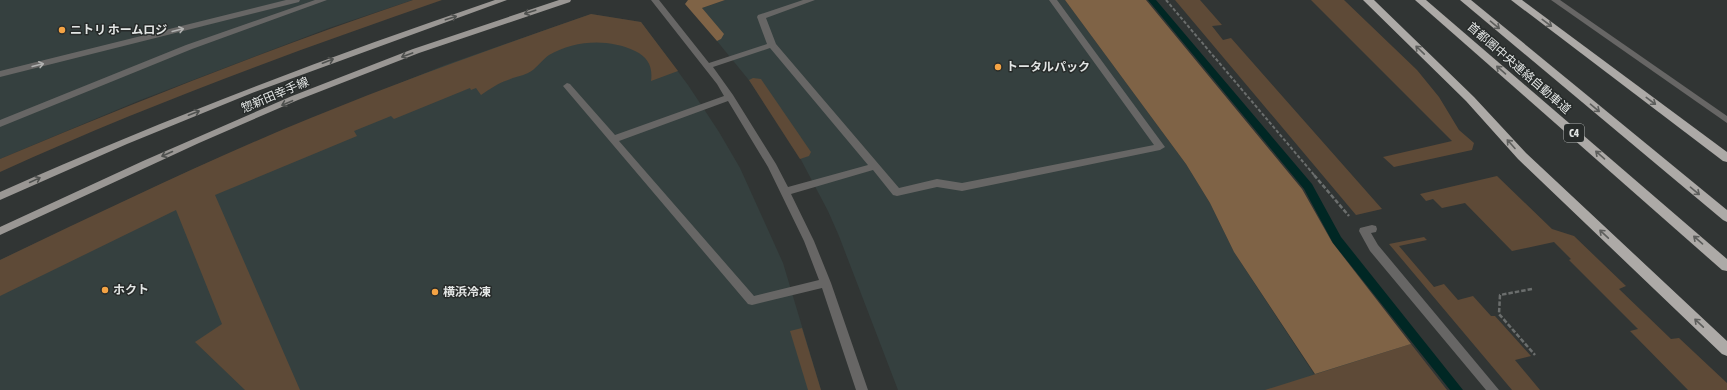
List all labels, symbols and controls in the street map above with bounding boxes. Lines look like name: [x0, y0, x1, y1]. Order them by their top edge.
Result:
one-way arrow: [524, 9, 537, 16]
one-way arrow: [444, 13, 456, 21]
street label: 首都圏中央連絡自動車道: [1465, 19, 1573, 117]
one-way arrow: [1541, 19, 1552, 27]
one-way arrow: [1490, 20, 1501, 29]
place label: ニトリ ホームロジ: [70, 23, 167, 37]
marker: ニトリ ホームロジ: [57, 25, 67, 35]
one-way arrow: [171, 26, 184, 33]
one-way arrow: [1415, 46, 1425, 55]
one-way arrow: [402, 51, 414, 59]
one-way arrow: [322, 57, 334, 65]
place label: トータルパック: [1006, 60, 1090, 74]
one-way arrow: [31, 61, 44, 68]
marker: トータルパック: [993, 62, 1003, 72]
one-way arrow: [1496, 65, 1507, 74]
street label: 惣新田幸手線: [239, 74, 311, 116]
one-way arrow: [1646, 97, 1657, 105]
one-way arrow: [281, 100, 293, 107]
one-way arrow: [1590, 103, 1601, 112]
one-way arrow: [188, 109, 200, 117]
road number: C4: [1564, 124, 1584, 142]
one-way arrow: [1506, 138, 1515, 149]
one-way arrow: [162, 151, 174, 159]
one-way arrow: [1595, 151, 1605, 160]
one-way arrow: [29, 176, 41, 183]
one-way arrow: [1690, 186, 1701, 195]
one-way arrow: [1599, 229, 1609, 238]
one-way arrow: [1692, 236, 1703, 245]
place label: ホクト: [113, 283, 149, 297]
marker: ホクト: [100, 285, 110, 295]
place label: 横浜冷凍: [443, 285, 491, 299]
marker: 横浜冷凍: [430, 287, 440, 297]
one-way arrow: [1694, 318, 1704, 328]

